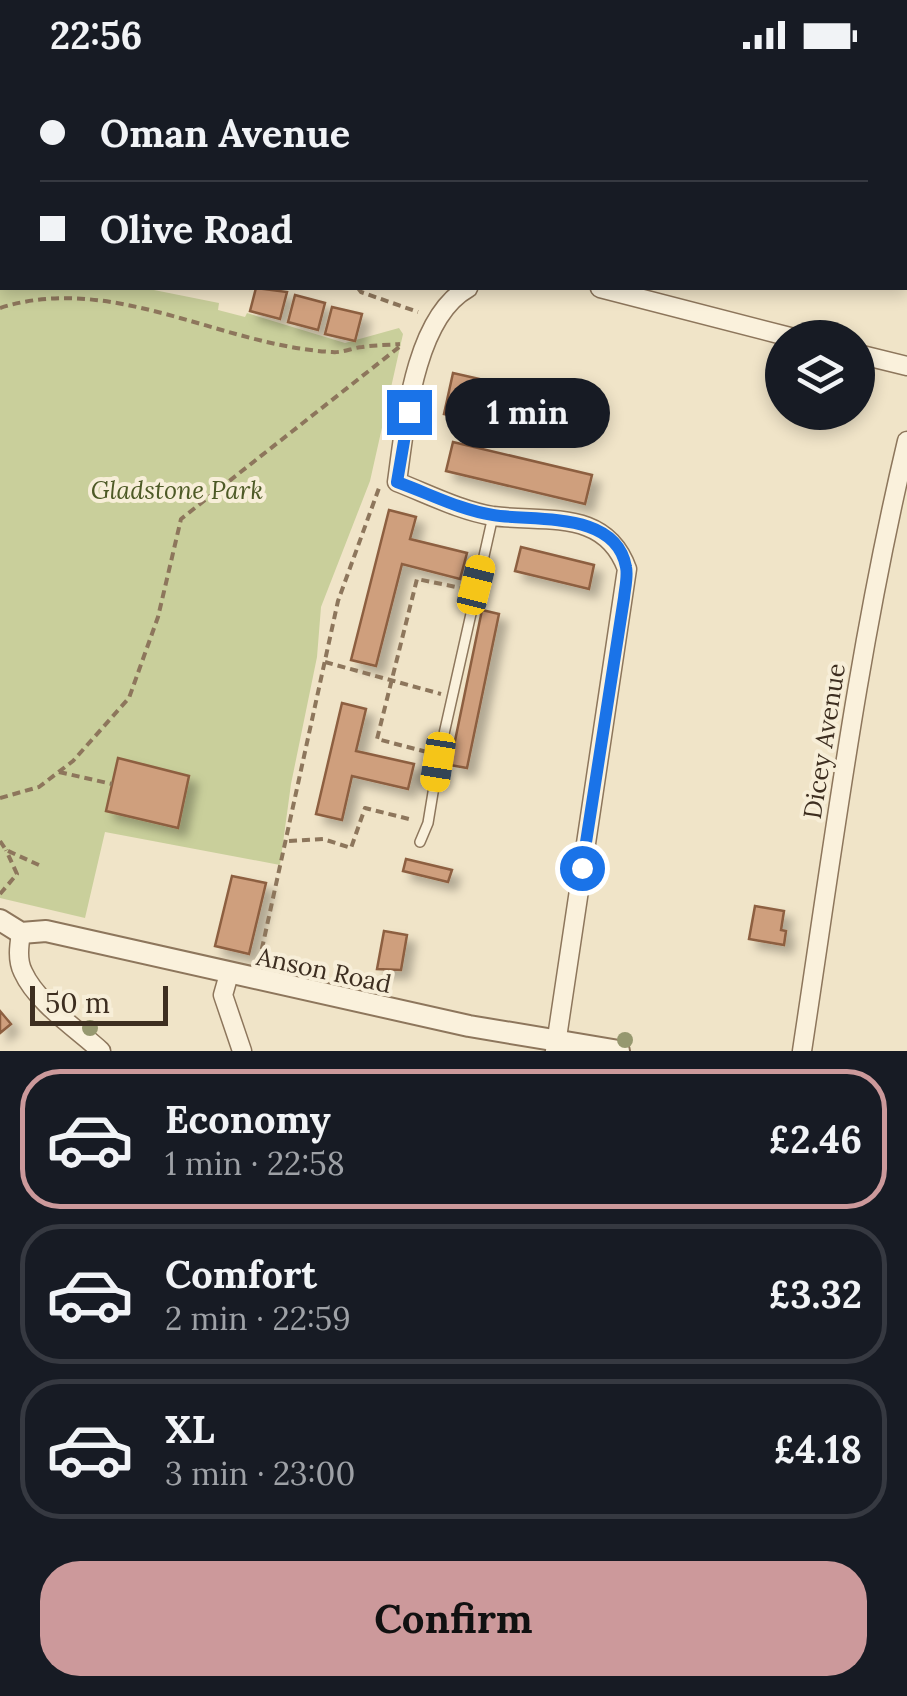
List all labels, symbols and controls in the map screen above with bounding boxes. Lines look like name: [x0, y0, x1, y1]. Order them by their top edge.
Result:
text: 22:56: [50, 11, 142, 59]
text: Oman Avenue: [100, 109, 350, 157]
text: Olive Road: [100, 205, 293, 253]
map controls: [765, 320, 875, 430]
button: layers: [765, 320, 875, 430]
callout: 1 min: [444, 377, 609, 447]
route end: [387, 390, 432, 435]
text: 1 min: [487, 392, 568, 433]
park label: Gladstone Park: [91, 474, 263, 506]
car: [454, 552, 498, 618]
street label: Dicey Avenue: [796, 661, 852, 821]
car: [418, 730, 458, 794]
route start: [560, 846, 605, 891]
street label: Anson Road: [253, 940, 394, 1000]
scale bar: [30, 981, 168, 1026]
text: 50 m: [45, 985, 110, 1021]
icon: car: [45, 1094, 135, 1184]
text: Economy: [165, 1095, 331, 1143]
text: £2.46: [768, 1115, 862, 1163]
text: 1 min · 22:58: [165, 1143, 345, 1184]
icon: car: [45, 1249, 135, 1339]
text: Comfort: [165, 1250, 317, 1298]
text: £3.32: [769, 1270, 862, 1318]
text: 2 min · 22:59: [165, 1298, 351, 1339]
icon: car: [45, 1404, 135, 1494]
text: XL: [165, 1405, 215, 1453]
text: £4.18: [773, 1425, 862, 1473]
text: 3 min · 23:00: [165, 1453, 355, 1494]
button: Confirm: [40, 1561, 867, 1676]

